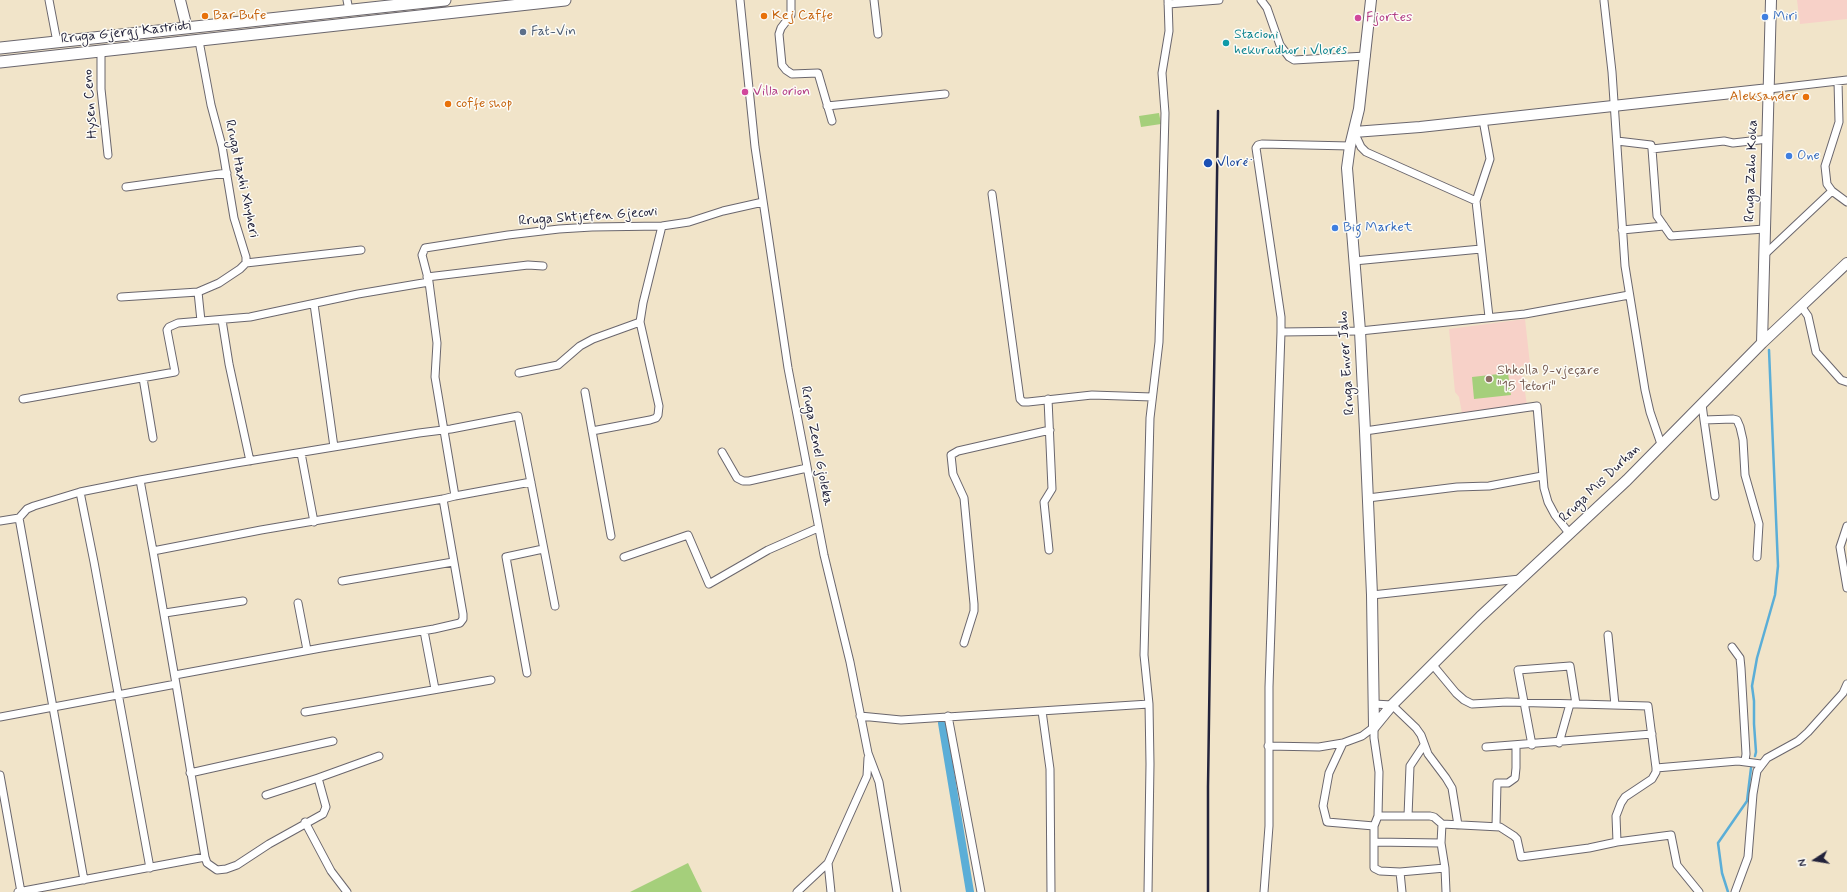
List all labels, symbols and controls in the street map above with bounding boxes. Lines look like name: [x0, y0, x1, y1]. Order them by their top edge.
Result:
place label: Bar Bufe: [213, 8, 266, 24]
place label: Kej Caffe: [772, 8, 833, 24]
place label: Miri: [1773, 9, 1797, 25]
place label: Fjortes: [1366, 10, 1412, 26]
marker: Bar Bufe: [200, 11, 210, 21]
marker: Kej Caffe: [759, 11, 769, 21]
marker: Miri: [1760, 12, 1770, 22]
marker: Fjortes: [1353, 13, 1363, 23]
street label: Rruga Gjergj Kastrioti: [60, 18, 192, 48]
place label: Fat-Vin: [531, 24, 576, 40]
marker: Fat-Vin: [518, 27, 528, 37]
place label: Stacioni hekurudhor i Vlorës: [1234, 27, 1347, 60]
marker: Stacioni hekurudhor i Vlorës: [1221, 38, 1231, 48]
street label: Hysen Ceno: [80, 69, 102, 139]
place label: Villa orion: [753, 84, 810, 100]
marker: Villa orion: [740, 87, 750, 97]
place label: Aleksander: [1729, 89, 1798, 105]
marker: Aleksander: [1801, 92, 1811, 102]
place label: coffe shop: [456, 96, 512, 112]
marker: coffe shop: [443, 99, 453, 109]
street label: Rruga Haxhi Xhyheri: [220, 118, 262, 240]
street label: Rruga Zaho Koka: [1742, 119, 1762, 223]
place label: One: [1797, 148, 1820, 164]
marker: One: [1784, 151, 1794, 161]
place label: Vlorë: [1217, 155, 1248, 171]
marker: Vlorë: [1202, 157, 1214, 169]
street label: Rruga Shtjefen Gjecovi: [518, 204, 658, 230]
place label: Big Market: [1343, 220, 1412, 236]
marker: Big Market: [1330, 223, 1340, 233]
street label: Rruga Enver Jaho: [1335, 310, 1359, 416]
place label: Shkolla 9-vjeçare "15 Tetori": [1497, 363, 1599, 396]
marker: Shkolla 9-vjeçare "15 Tetori": [1484, 374, 1494, 384]
street label: Rruga Zenel Gjoleka: [796, 385, 836, 507]
street label: Rruga Mis Durhan: [1556, 441, 1644, 527]
north arrow: [1795, 840, 1835, 880]
text: N: [1796, 857, 1811, 868]

